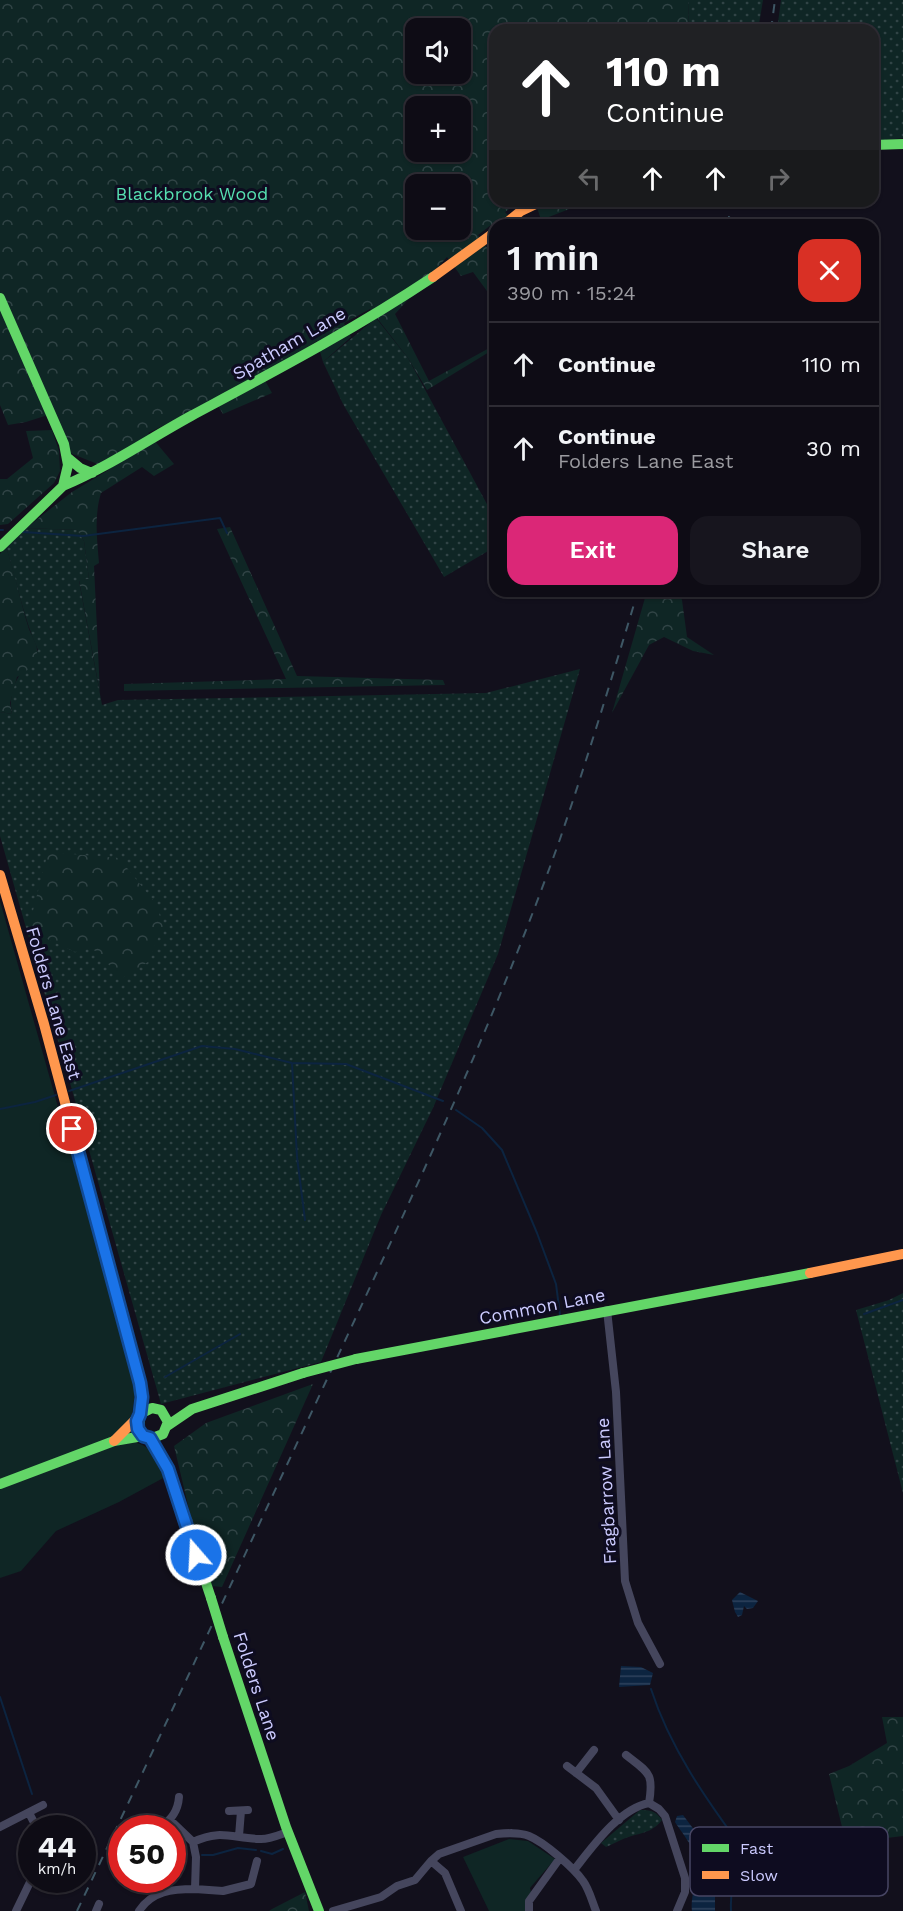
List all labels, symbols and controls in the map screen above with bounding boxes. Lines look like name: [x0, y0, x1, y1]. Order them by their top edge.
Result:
map controls: [405, 18, 471, 240]
button: sound: [405, 18, 471, 84]
text: 110 m: [606, 47, 721, 96]
icon: ahead: [507, 48, 585, 126]
button: +: [405, 96, 471, 162]
text: Continue: [606, 97, 725, 129]
icon: left: [573, 162, 606, 195]
icon: ahead: [636, 162, 669, 195]
icon: ahead: [699, 162, 732, 195]
icon: right: [762, 162, 795, 195]
button: −: [405, 174, 471, 240]
park label: Blackbrook Wood: [116, 183, 268, 204]
text: 1 min: [507, 237, 599, 279]
button: close: [798, 239, 861, 302]
text: 390 m · 15:24: [507, 281, 636, 305]
street label: Spatham Lane: [229, 302, 349, 384]
icon: ahead: [507, 348, 540, 381]
text: Continue: [558, 352, 656, 377]
text: 110 m: [802, 352, 861, 377]
text: Continue: [558, 424, 656, 449]
icon: ahead: [507, 432, 540, 465]
text: 30 m: [806, 436, 861, 461]
text: Folders Lane East: [558, 449, 733, 473]
button: Exit: [507, 516, 678, 585]
button: Share: [690, 516, 861, 585]
street label: Folders Lane East: [22, 924, 86, 1082]
pin: [46, 1103, 97, 1154]
icon: arrive: [55, 1112, 88, 1145]
street label: Common Lane: [477, 1283, 607, 1329]
street label: Fragbarrow Lane: [592, 1417, 620, 1565]
position arrow: [164, 1523, 228, 1587]
street label: Folders Lane: [230, 1629, 284, 1743]
speed limit sign: 50: [108, 1815, 186, 1893]
legend: [690, 1827, 888, 1896]
text: 44: [38, 1829, 76, 1864]
text: Fast: [740, 1839, 773, 1858]
text: km/h: [38, 1860, 76, 1878]
text: Slow: [740, 1866, 778, 1885]

